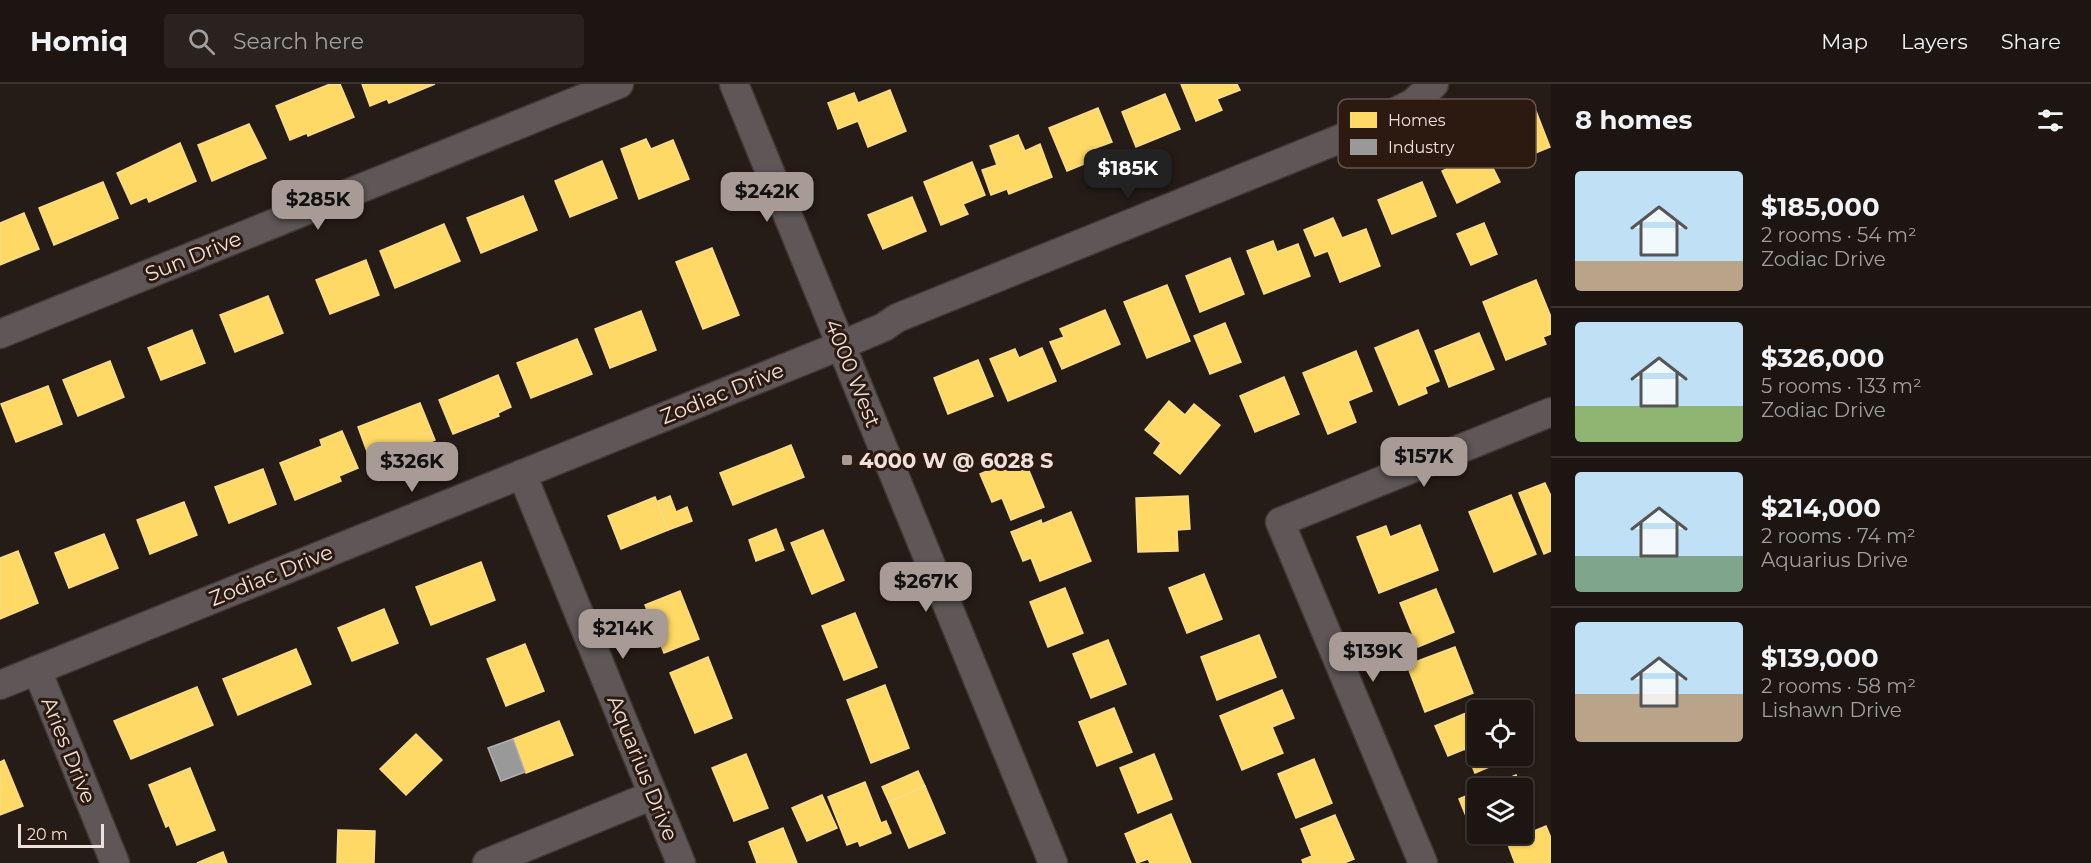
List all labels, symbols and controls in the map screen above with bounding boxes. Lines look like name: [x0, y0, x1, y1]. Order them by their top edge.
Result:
search box: [164, 14, 584, 68]
text: Homiq: [30, 24, 128, 58]
icon: search: [185, 25, 218, 58]
text: Search here: [233, 28, 364, 55]
text: Map: [1821, 29, 1868, 54]
text: Layers: [1901, 29, 1968, 54]
text: Share: [2001, 29, 2061, 54]
legend: [1338, 99, 1536, 168]
text: 8 homes: [1575, 104, 1692, 136]
icon: filters: [2034, 104, 2067, 137]
text: Homes: [1388, 111, 1446, 130]
text: Industry: [1388, 138, 1455, 157]
pin: $185K: [1086, 149, 1170, 200]
text: $185K: [1098, 156, 1158, 180]
pin: $242K: [725, 172, 809, 223]
text: $242K: [735, 179, 799, 203]
pin: $285K: [276, 180, 360, 231]
text: $285K: [286, 187, 350, 211]
text: $185,000: [1761, 191, 1880, 223]
icon: home: [1623, 195, 1695, 267]
text: 2 rooms · 54 m²: [1761, 223, 1917, 247]
street label: Sun Drive: [141, 225, 245, 287]
text: Zodiac Drive: [1761, 247, 1886, 271]
street label: 4000 West: [820, 315, 886, 431]
text: $326,000: [1761, 342, 1884, 374]
icon: home: [1623, 346, 1695, 418]
street label: Zodiac Drive: [657, 357, 787, 429]
text: 5 rooms · 133 m²: [1761, 374, 1922, 398]
text: Zodiac Drive: [1761, 398, 1886, 422]
pin: $157K: [1382, 437, 1466, 488]
pin: $326K: [370, 442, 454, 493]
text: $157K: [1394, 444, 1454, 468]
place label: 4000 W @ 6028 S: [859, 448, 1053, 473]
text: $326K: [380, 449, 444, 473]
marker: 4000 W @ 6028 S: [840, 453, 854, 467]
text: $214,000: [1761, 492, 1881, 524]
icon: home: [1623, 496, 1695, 568]
text: 2 rooms · 74 m²: [1761, 524, 1916, 548]
street label: Zodiac Drive: [206, 539, 336, 611]
text: Aquarius Drive: [1761, 548, 1908, 572]
pin: $267K: [884, 562, 968, 613]
text: $267K: [894, 569, 958, 593]
pin: $214K: [581, 609, 665, 660]
text: $214K: [593, 616, 653, 640]
pin: $139K: [1331, 632, 1415, 683]
text: $139K: [1343, 639, 1403, 663]
text: $139,000: [1761, 642, 1879, 674]
icon: home: [1623, 646, 1695, 718]
text: 2 rooms · 58 m²: [1761, 674, 1916, 698]
street label: Aquarius Drive: [602, 692, 684, 844]
street label: Aries Drive: [36, 693, 102, 807]
text: Lishawn Drive: [1761, 698, 1902, 722]
map controls: [1467, 700, 1533, 844]
button: locate: [1467, 700, 1533, 766]
button: layers: [1467, 778, 1533, 844]
scale bar: [18, 821, 104, 848]
text: 20 m: [27, 825, 68, 844]

